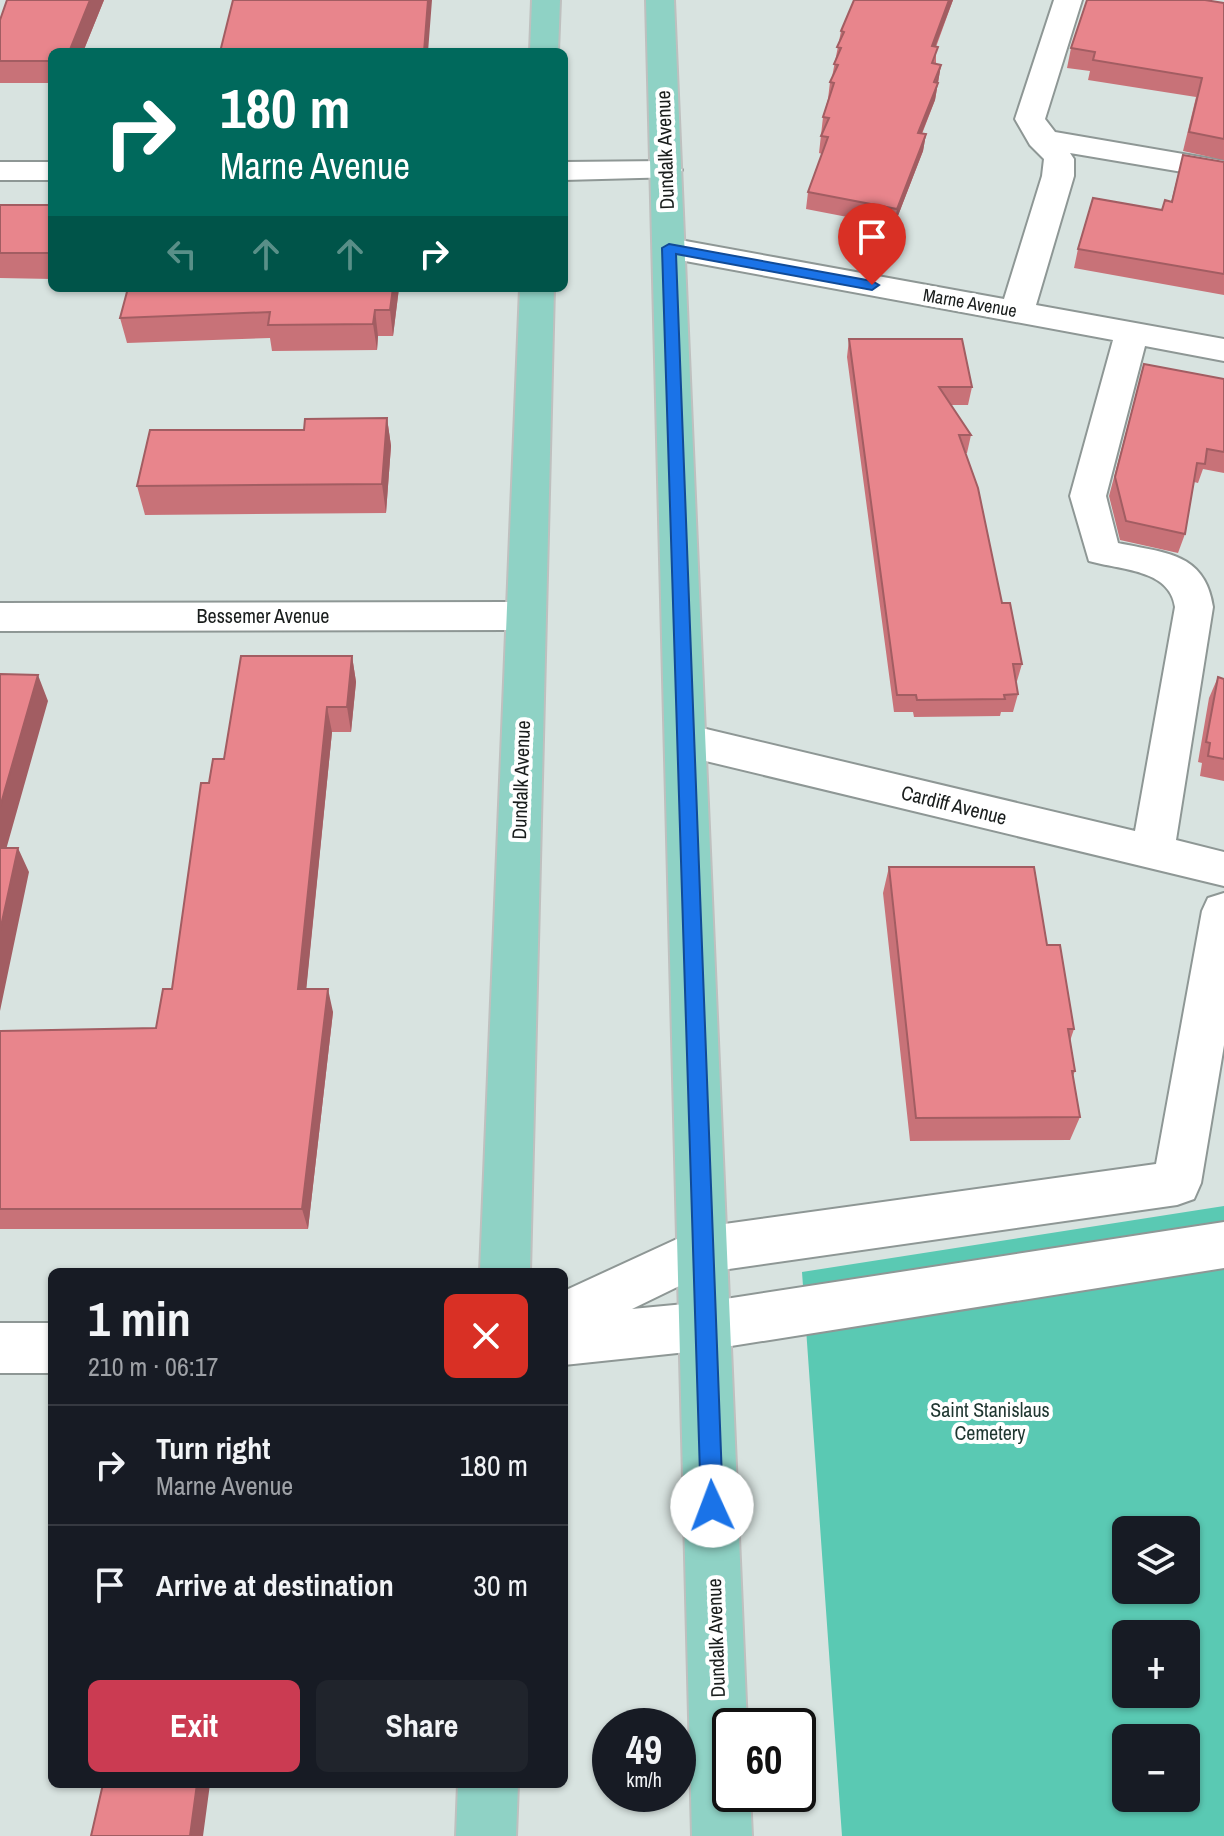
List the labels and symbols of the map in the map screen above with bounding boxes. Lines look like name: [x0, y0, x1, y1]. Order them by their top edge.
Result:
street label: Dundalk Avenue: [649, 90, 680, 210]
pin: [838, 203, 906, 285]
street label: Marne Avenue: [921, 282, 1019, 323]
street label: Bessemer Avenue: [197, 602, 329, 629]
street label: Dundalk Avenue: [505, 720, 536, 840]
street label: Cardiff Avenue: [898, 778, 1010, 831]
park label: Saint Stanislaus Cemetery: [930, 1396, 1050, 1446]
position arrow: [670, 1464, 754, 1548]
street label: Dundalk Avenue: [700, 1578, 731, 1698]
speed limit sign: 60: [712, 1708, 816, 1812]

